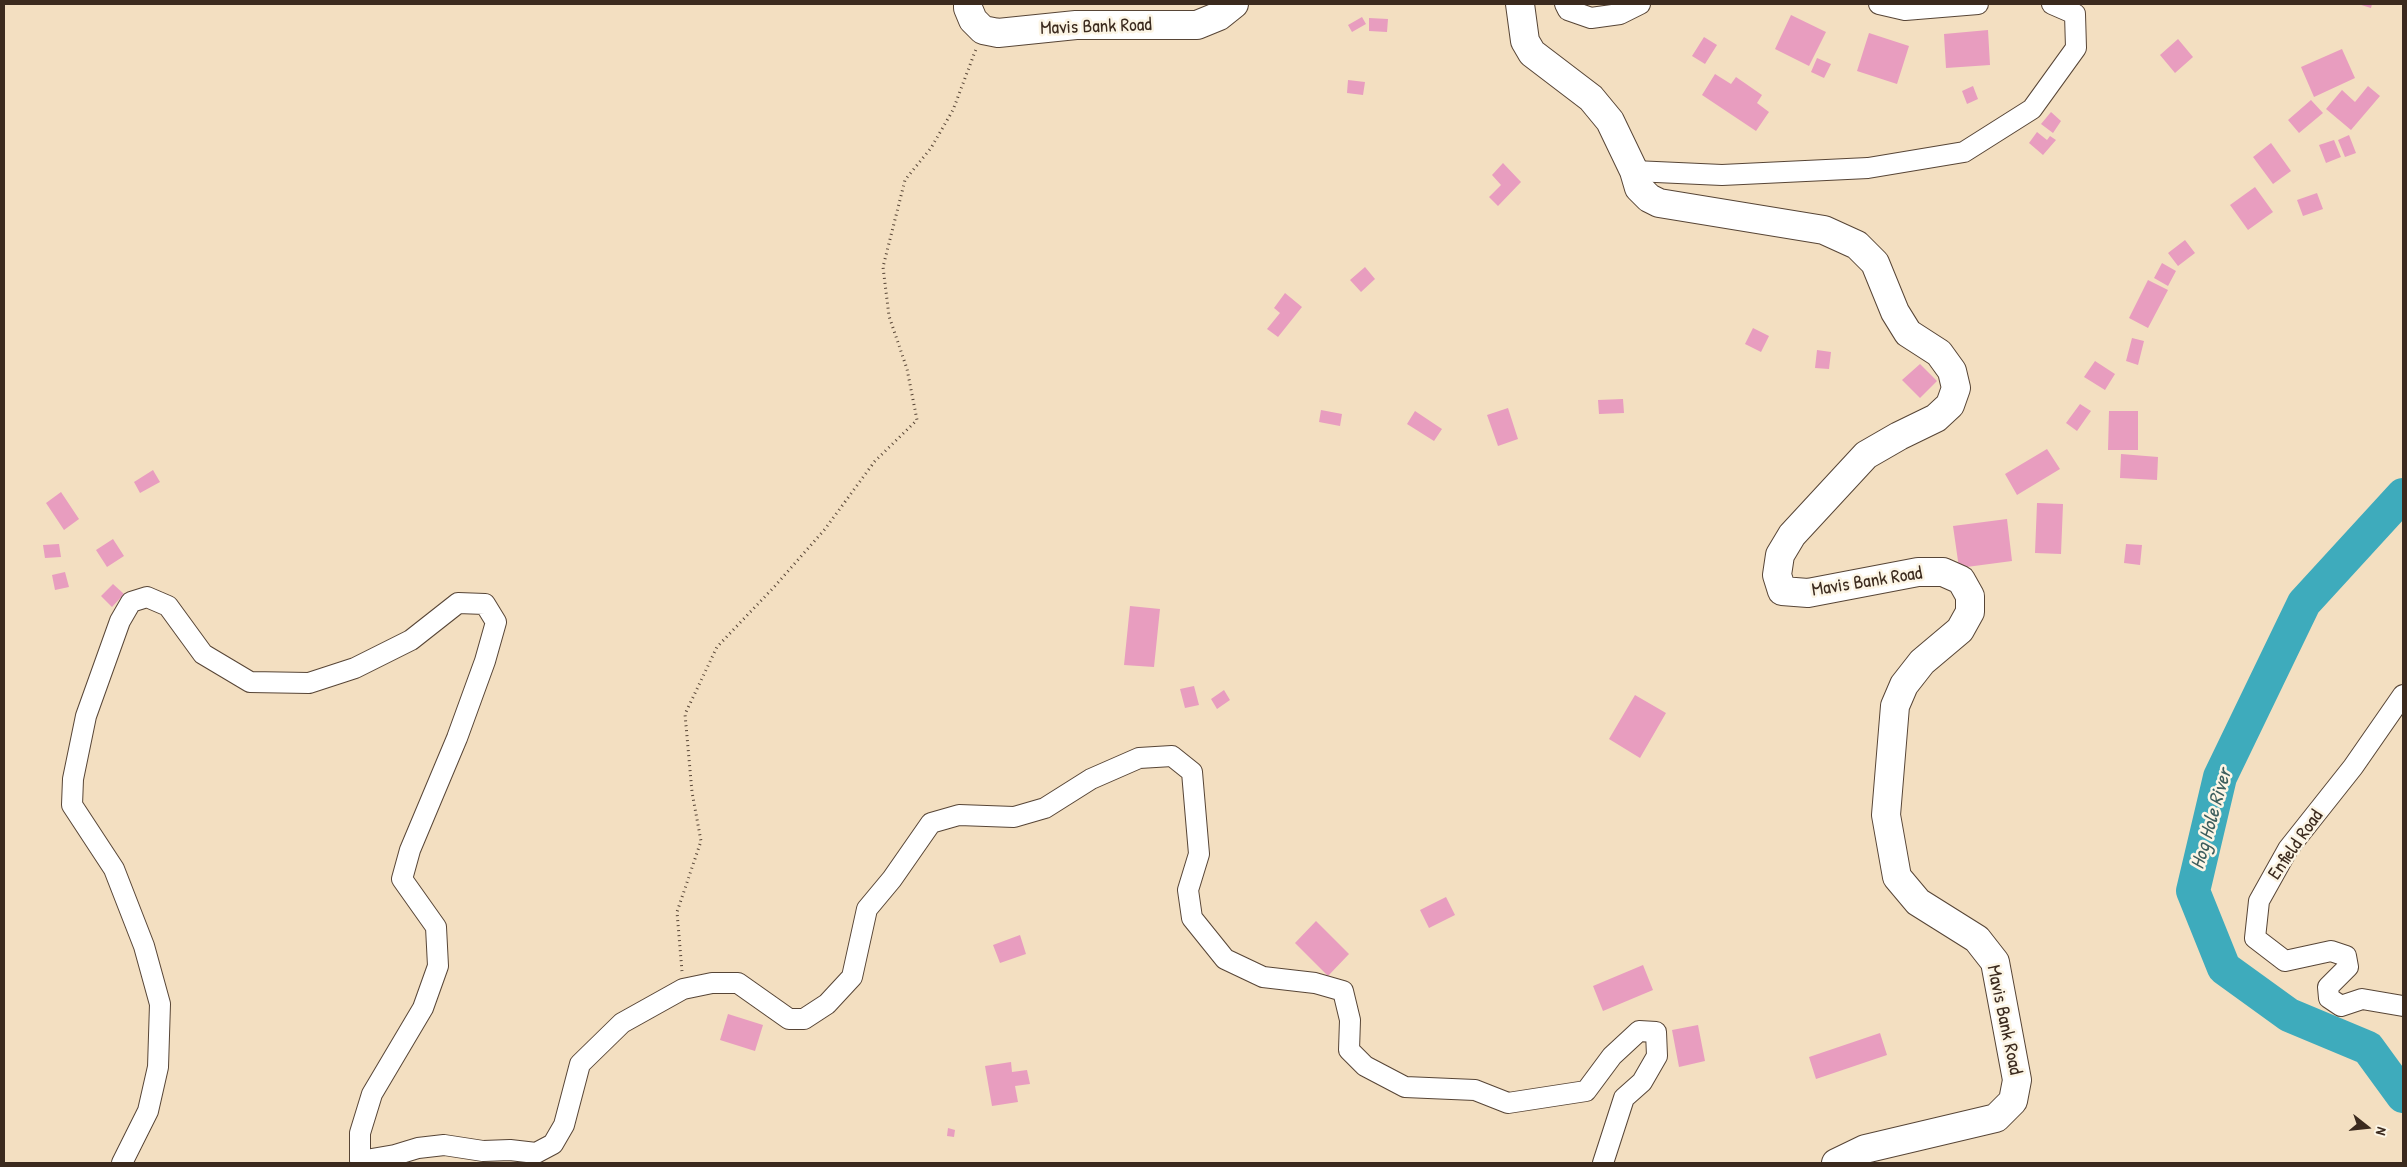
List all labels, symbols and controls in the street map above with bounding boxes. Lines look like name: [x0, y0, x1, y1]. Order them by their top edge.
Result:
street label: Mavis Bank Road: [1040, 14, 1152, 40]
street label: Mavis Bank Road: [1810, 562, 1924, 602]
water label: Hog Hole River: [2186, 766, 2238, 872]
street label: Enfield Road: [2264, 806, 2328, 884]
street label: Mavis Bank Road: [1981, 963, 2027, 1077]
north arrow: [2342, 1102, 2392, 1152]
text: N: [2372, 1125, 2392, 1137]

